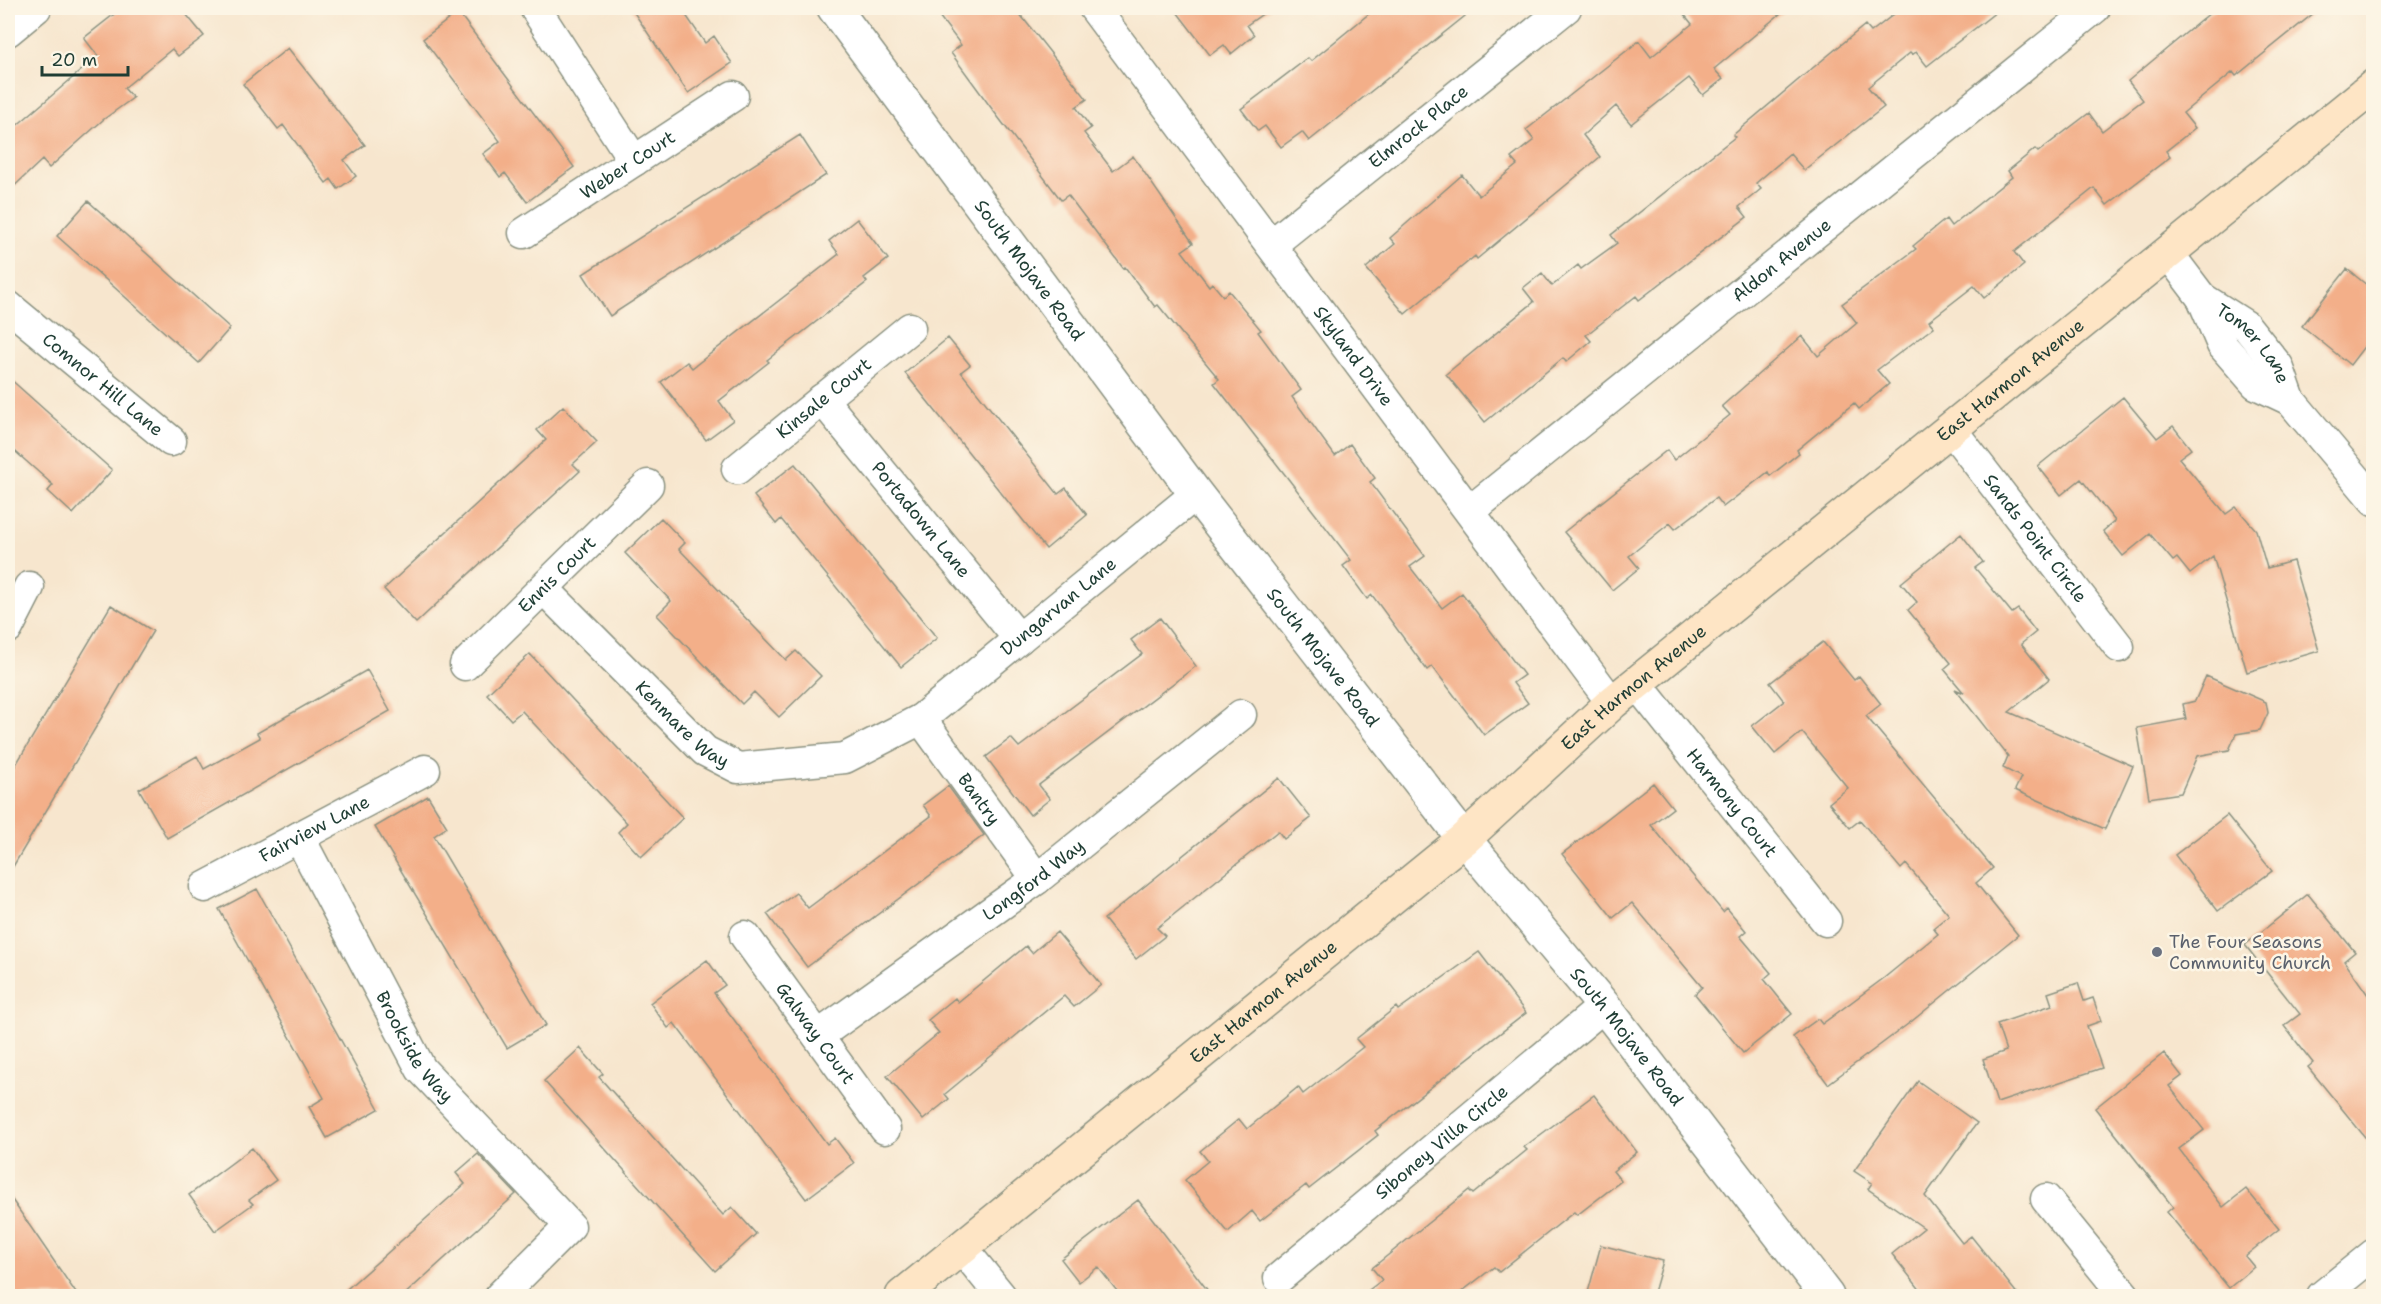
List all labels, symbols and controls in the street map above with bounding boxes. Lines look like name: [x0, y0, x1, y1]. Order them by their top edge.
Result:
scale bar: [42, 39, 128, 77]
text: 20 m: [51, 48, 97, 72]
street label: Elmrock Place: [1364, 79, 1473, 174]
street label: Weber Court: [575, 125, 680, 205]
street label: South Mojave Road: [969, 195, 1090, 346]
street label: Aldon Avenue: [1727, 213, 1836, 307]
street label: Tomer Lane: [2212, 298, 2295, 387]
street label: Skyland Drive: [1308, 301, 1399, 411]
street label: East Harmon Avenue: [1932, 313, 2089, 447]
street label: Comnor Hill Lane: [37, 327, 168, 442]
street label: Kinsale Court: [771, 352, 877, 444]
street label: Portadown Lane: [866, 456, 976, 583]
street label: Sands Point Circle: [1978, 469, 2092, 607]
street label: Ennis Court: [513, 531, 601, 618]
street label: Dungarvan Lane: [995, 552, 1121, 661]
street label: South Mojave Road: [1261, 583, 1385, 732]
street label: East Harmon Avenue: [1556, 619, 1712, 756]
street label: Kenmare Way: [630, 676, 733, 773]
street label: Harmony Court: [1681, 743, 1783, 862]
street label: Bantry: [952, 768, 1006, 830]
street label: Fairview Lane: [255, 790, 374, 868]
street label: Longford Way: [978, 834, 1089, 926]
place label: The Four Seasons Community Church: [2169, 930, 2331, 975]
street label: East Harmon Avenue: [1185, 935, 1342, 1069]
marker: The Four Seasons Community Church: [2150, 945, 2164, 959]
street label: South Mojave Road: [1565, 962, 1689, 1111]
street label: Galway Court: [770, 977, 861, 1089]
street label: Brookside Way: [370, 987, 459, 1108]
street label: Siboney Villa Circle: [1370, 1079, 1513, 1205]

